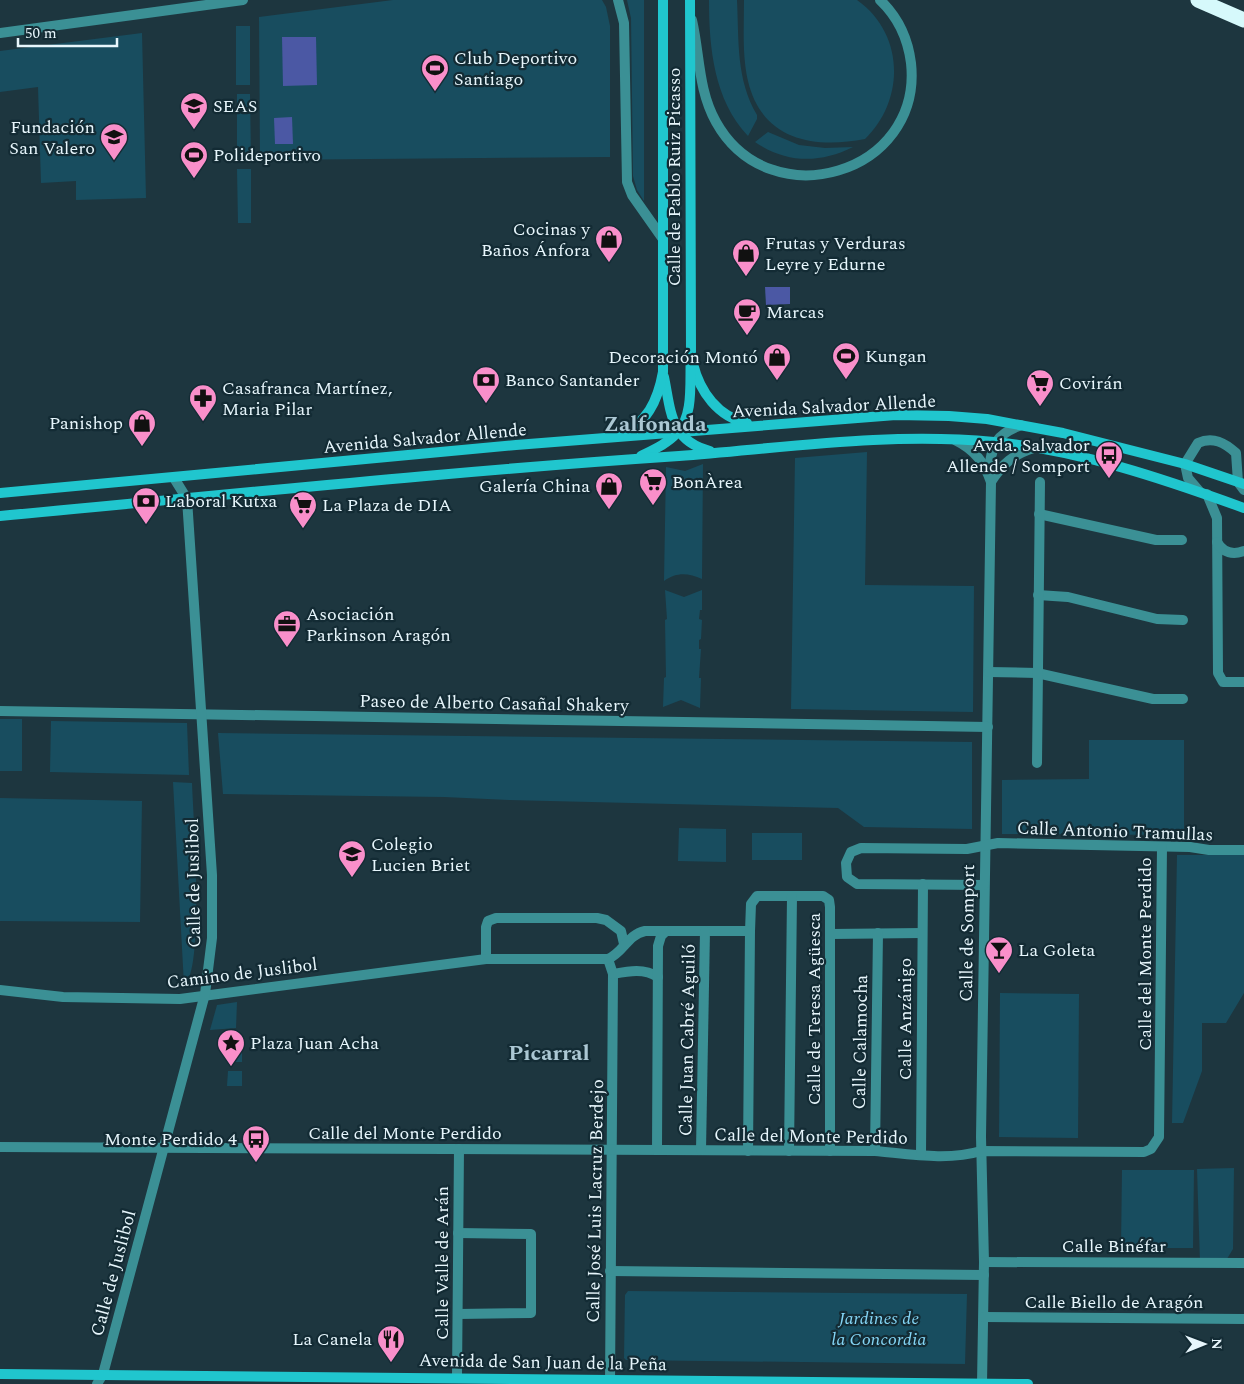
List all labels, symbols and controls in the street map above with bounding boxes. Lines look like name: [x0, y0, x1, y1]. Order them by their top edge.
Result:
scale bar: [18, 15, 116, 47]
text: 50 m: [25, 22, 57, 45]
place label: Club Deportivo Santiago: [454, 45, 577, 93]
sports icon: Club Deportivo Santiago: [420, 53, 450, 92]
street label: Calle de Pablo Ruiz Picasso: [661, 68, 688, 286]
school or university icon: SEAS: [179, 91, 209, 130]
place label: SEAS: [213, 93, 257, 120]
place label: Fundación San Valero: [9, 114, 95, 162]
school or university icon: Fundación San Valero: [99, 122, 129, 161]
sports icon: Polideportivo: [179, 140, 209, 179]
place label: Polideportivo: [213, 142, 321, 169]
place label: Cocinas y Baños Ánfora: [481, 216, 591, 264]
shop icon: Cocinas y Baños Ánfora: [594, 224, 624, 263]
place label: Frutas y Verduras Leyre y Edurne: [765, 230, 906, 278]
shop icon: Frutas y Verduras Leyre y Edurne: [731, 238, 761, 277]
cafe icon: Marcas: [732, 297, 762, 336]
place label: Marcas: [766, 299, 824, 326]
sports icon: Kungan: [831, 341, 861, 380]
shop icon: Decoración Montó: [762, 342, 792, 381]
place label: Kungan: [865, 343, 927, 370]
place label: Decoración Montó: [608, 344, 758, 371]
bank icon: Banco Santander: [471, 365, 501, 404]
place label: Banco Santander: [505, 367, 640, 394]
supermarket icon: Covirán: [1025, 368, 1055, 407]
place label: Covirán: [1059, 370, 1123, 397]
place label: Casafranca Martínez, Maria Pilar: [222, 375, 393, 423]
pharmacy icon: Casafranca Martínez, Maria Pilar: [188, 383, 218, 422]
street label: Avenida Salvador Allende: [731, 388, 937, 425]
shop icon: Panishop: [127, 408, 157, 447]
district label: Zalfonada: [604, 408, 707, 441]
place label: Panishop: [49, 410, 123, 437]
street label: Avenida Salvador Allende: [322, 416, 528, 461]
place label: Avda. Salvador Allende / Somport: [946, 432, 1090, 480]
bus stop icon: Avda. Salvador Allende / Somport: [1094, 440, 1124, 479]
supermarket icon: BonÀrea: [638, 467, 668, 506]
place label: BonÀrea: [672, 469, 743, 496]
shop icon: Galería China: [594, 471, 624, 510]
place label: Galería China: [479, 473, 590, 500]
bank icon: Laboral Kutxa: [131, 486, 161, 525]
place label: Laboral Kutxa: [165, 488, 278, 515]
supermarket icon: La Plaza de DIA: [288, 490, 318, 529]
place label: La Plaza de DIA: [322, 492, 452, 519]
place label: Asociación Parkinson Aragón: [306, 601, 451, 649]
office icon: Asociación Parkinson Aragón: [272, 609, 302, 648]
street label: Paseo de Alberto Casañal Shakery: [359, 688, 630, 719]
street label: Calle Antonio Tramullas: [1016, 815, 1214, 848]
street label: Calle de Juslibol: [179, 818, 208, 948]
place label: Colegio Lucien Briet: [371, 831, 470, 879]
school or university icon: Colegio Lucien Briet: [337, 839, 367, 878]
street label: Calle del Monte Perdido: [1132, 857, 1159, 1051]
street label: Calle de Somport: [953, 864, 982, 1002]
street label: Calle de Teresa Agüesca: [801, 912, 828, 1105]
bar icon: La Goleta: [984, 935, 1014, 974]
place label: La Goleta: [1018, 937, 1096, 964]
street label: Calle Juan Cabré Aguiló: [672, 944, 703, 1136]
street label: Camino de Juslibol: [165, 951, 319, 996]
street label: Calle Anzánigo: [892, 958, 919, 1080]
street label: Calle Calamocha: [846, 974, 875, 1110]
place icon: Plaza Juan Acha: [216, 1028, 246, 1067]
place label: Plaza Juan Acha: [250, 1030, 379, 1057]
district label: Picarral: [508, 1037, 590, 1070]
street label: Calle José Luis Lacruz Berdejo: [580, 1079, 611, 1323]
street label: Calle del Monte Perdido: [308, 1120, 502, 1147]
street label: Calle del Monte Perdido: [714, 1121, 908, 1152]
bus stop icon: Monte Perdido 4: [241, 1124, 271, 1163]
place label: Monte Perdido 4: [104, 1126, 237, 1153]
street label: Calle Valle de Arán: [429, 1186, 456, 1340]
street label: Calle de Juslibol: [84, 1207, 143, 1339]
street label: Calle Binéfar: [1062, 1233, 1166, 1260]
street label: Calle Biello de Aragón: [1024, 1289, 1204, 1316]
park label: Jardines de la Concordia: [832, 1305, 926, 1353]
north arrow: [1179, 1319, 1229, 1369]
restaurant icon: La Canela: [376, 1324, 406, 1363]
place label: La Canela: [292, 1326, 372, 1353]
text: N: [1206, 1338, 1227, 1350]
street label: Avenida de San Juan de la Peña: [419, 1347, 667, 1378]

